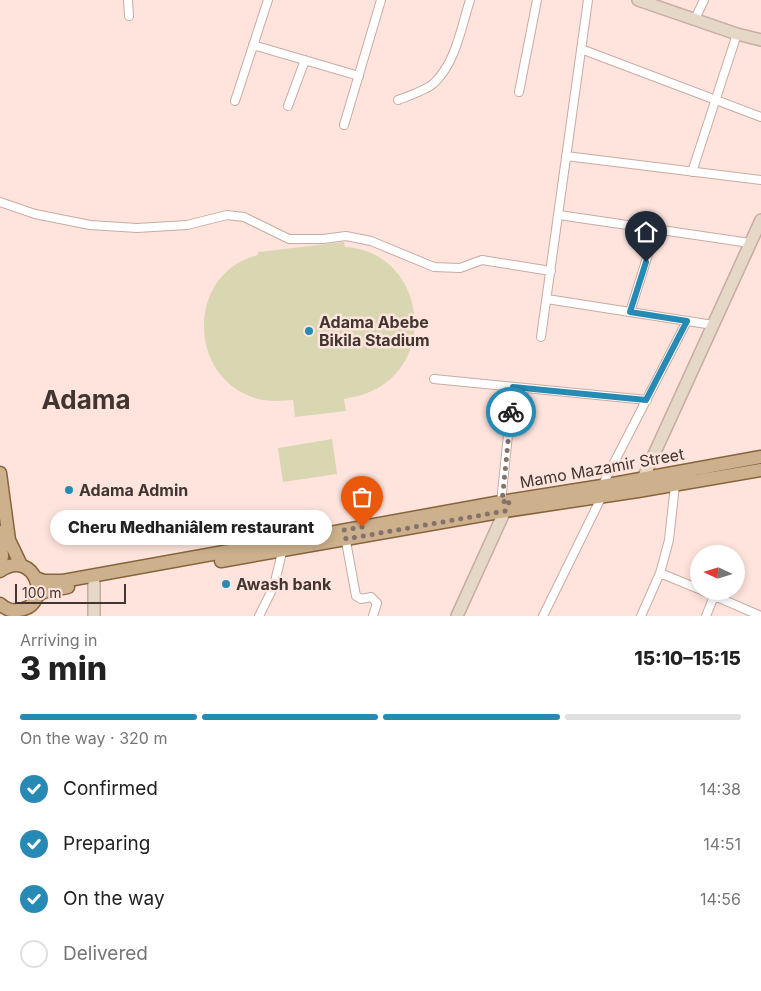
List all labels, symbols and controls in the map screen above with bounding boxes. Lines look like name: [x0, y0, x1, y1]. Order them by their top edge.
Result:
pin: [625, 211, 667, 262]
icon: home: [632, 218, 660, 246]
place label: Adama Abebe Bikila Stadium: [319, 312, 430, 350]
marker: Adama Abebe Bikila Stadium: [303, 325, 315, 337]
district label: Adama: [41, 384, 131, 415]
courier: [486, 387, 536, 437]
icon: bike: [497, 398, 525, 426]
street label: Mamo Mazamir Street: [518, 444, 686, 492]
pin: [341, 476, 383, 527]
place label: Adama Admin: [79, 480, 188, 500]
icon: bag: [348, 483, 376, 511]
marker: Adama Admin: [63, 484, 75, 496]
callout: Cheru Medhaniâlem restaurant: [50, 510, 332, 544]
text: Cheru Medhaniâlem restaurant: [68, 517, 314, 537]
north arrow: [690, 545, 745, 600]
map controls: [690, 545, 745, 600]
place label: Awash bank: [236, 574, 332, 594]
marker: Awash bank: [220, 578, 232, 590]
scale bar: [15, 581, 126, 604]
text: 100 m: [22, 584, 62, 601]
text: Arriving in: [20, 630, 97, 650]
text: 15:10–15:15: [634, 647, 741, 670]
text: 3 min: [20, 649, 107, 688]
text: On the way · 320 m: [20, 728, 167, 748]
icon: check: [20, 775, 48, 803]
text: Confirmed: [63, 777, 158, 800]
text: 14:38: [700, 779, 741, 799]
icon: check: [20, 830, 48, 858]
text: Preparing: [63, 832, 150, 855]
text: 14:51: [703, 834, 741, 854]
icon: check: [20, 885, 48, 913]
text: On the way: [63, 887, 165, 910]
text: 14:56: [700, 889, 741, 909]
text: Delivered: [63, 942, 148, 965]

